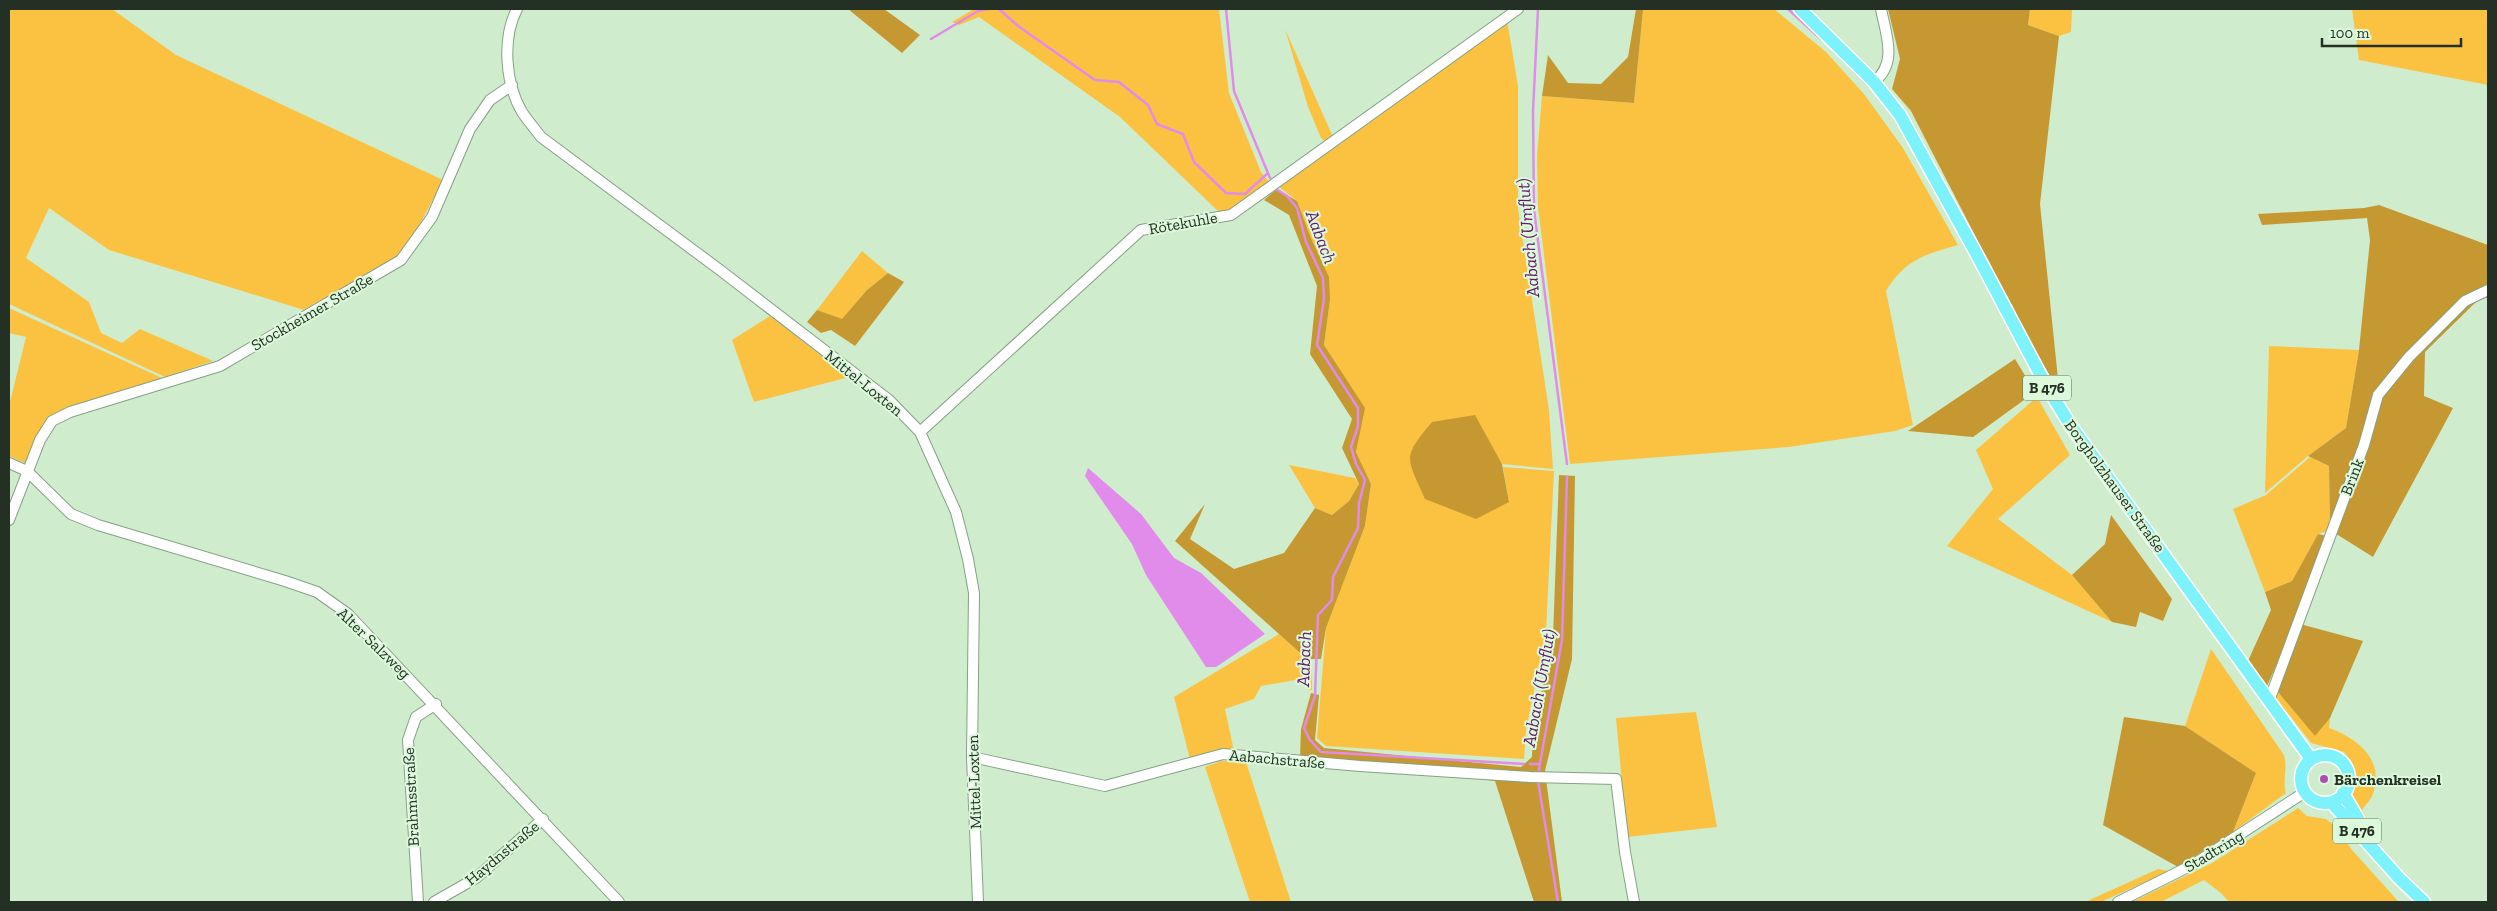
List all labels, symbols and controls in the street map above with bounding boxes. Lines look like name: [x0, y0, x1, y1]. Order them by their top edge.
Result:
scale bar: [2322, 15, 2461, 47]
text: 100 m: [2330, 24, 2369, 42]
water label: Aabach (Umflut): [1512, 177, 1544, 299]
water label: Aabach: [1300, 206, 1341, 267]
street label: Rötekuhle: [1147, 208, 1219, 238]
street label: Stockheimer Straße: [248, 269, 376, 355]
street label: Mittel-Loxten: [821, 346, 907, 421]
road number: B 476: [2023, 376, 2071, 400]
street label: Borgholzhauser Straße: [2060, 416, 2170, 556]
street label: Brink: [2336, 455, 2368, 498]
street label: Alter Salzweg: [333, 603, 415, 683]
water label: Aabach (Umflut): [1518, 627, 1560, 750]
water label: Aabach: [1292, 631, 1316, 688]
street label: Mittel-Loxten: [963, 734, 985, 830]
street label: Aabachstraße: [1228, 745, 1326, 773]
street label: Brahmsstraße: [399, 747, 423, 847]
place label: Bärchenkreisel: [2334, 770, 2442, 789]
marker: Bärchenkreisel: [2318, 773, 2330, 785]
street label: Haydnstraße: [461, 817, 543, 889]
road number: B 476: [2333, 818, 2381, 844]
street label: Stadtring: [2181, 826, 2247, 876]

